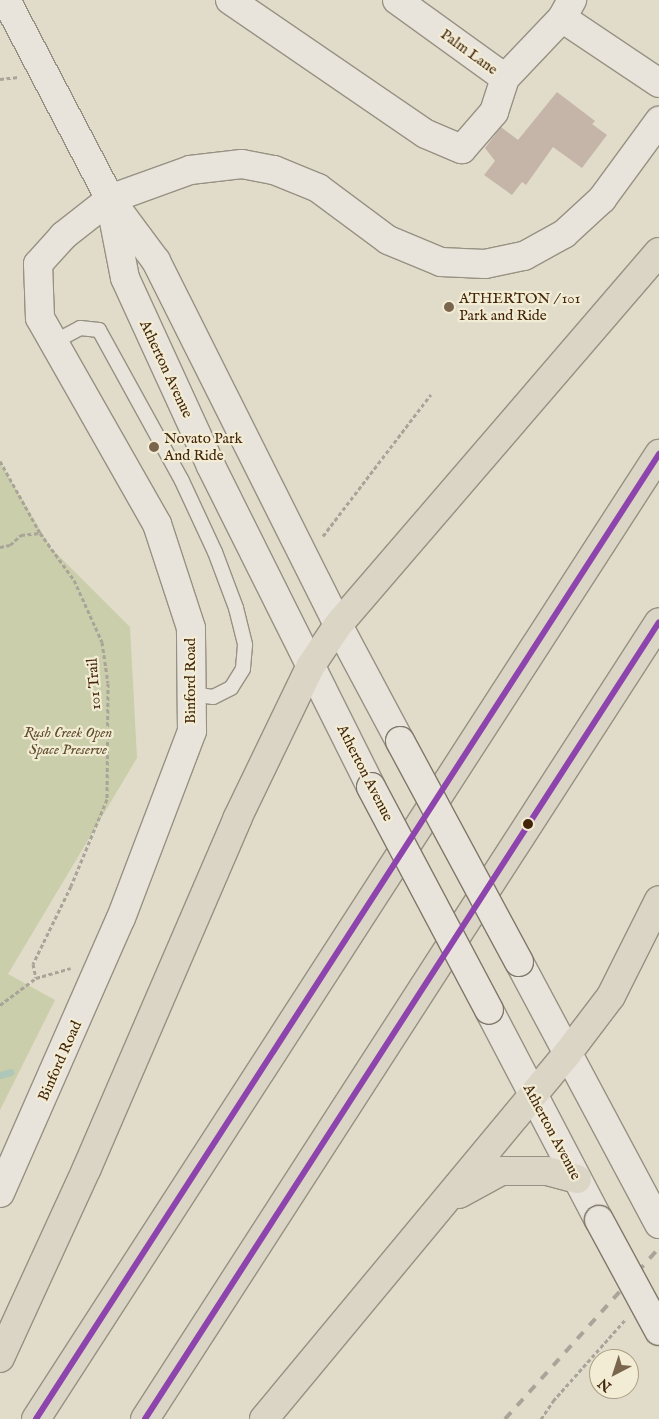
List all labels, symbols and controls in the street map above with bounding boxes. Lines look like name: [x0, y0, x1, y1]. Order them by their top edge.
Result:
street label: Palm Lane: [437, 25, 501, 79]
place label: ATHERTON / 101 Park and Ride: [459, 289, 580, 324]
marker: ATHERTON / 101 Park and Ride: [443, 301, 455, 313]
street label: Atherton Avenue: [135, 317, 197, 421]
place label: Novato Park And Ride: [164, 429, 243, 464]
marker: Novato Park And Ride: [148, 441, 160, 453]
street label: Binford Road: [182, 638, 200, 724]
street label: 101 Trail: [83, 658, 105, 710]
street label: Atherton Avenue: [333, 722, 397, 824]
park label: Rush Creek Open Space Preserve: [24, 723, 112, 758]
unlabelled marker: [523, 819, 533, 829]
street label: Binford Road: [34, 1018, 86, 1104]
street label: Atherton Avenue: [519, 1081, 585, 1183]
north arrow: [589, 1349, 639, 1399]
text: N: [595, 1374, 615, 1396]

